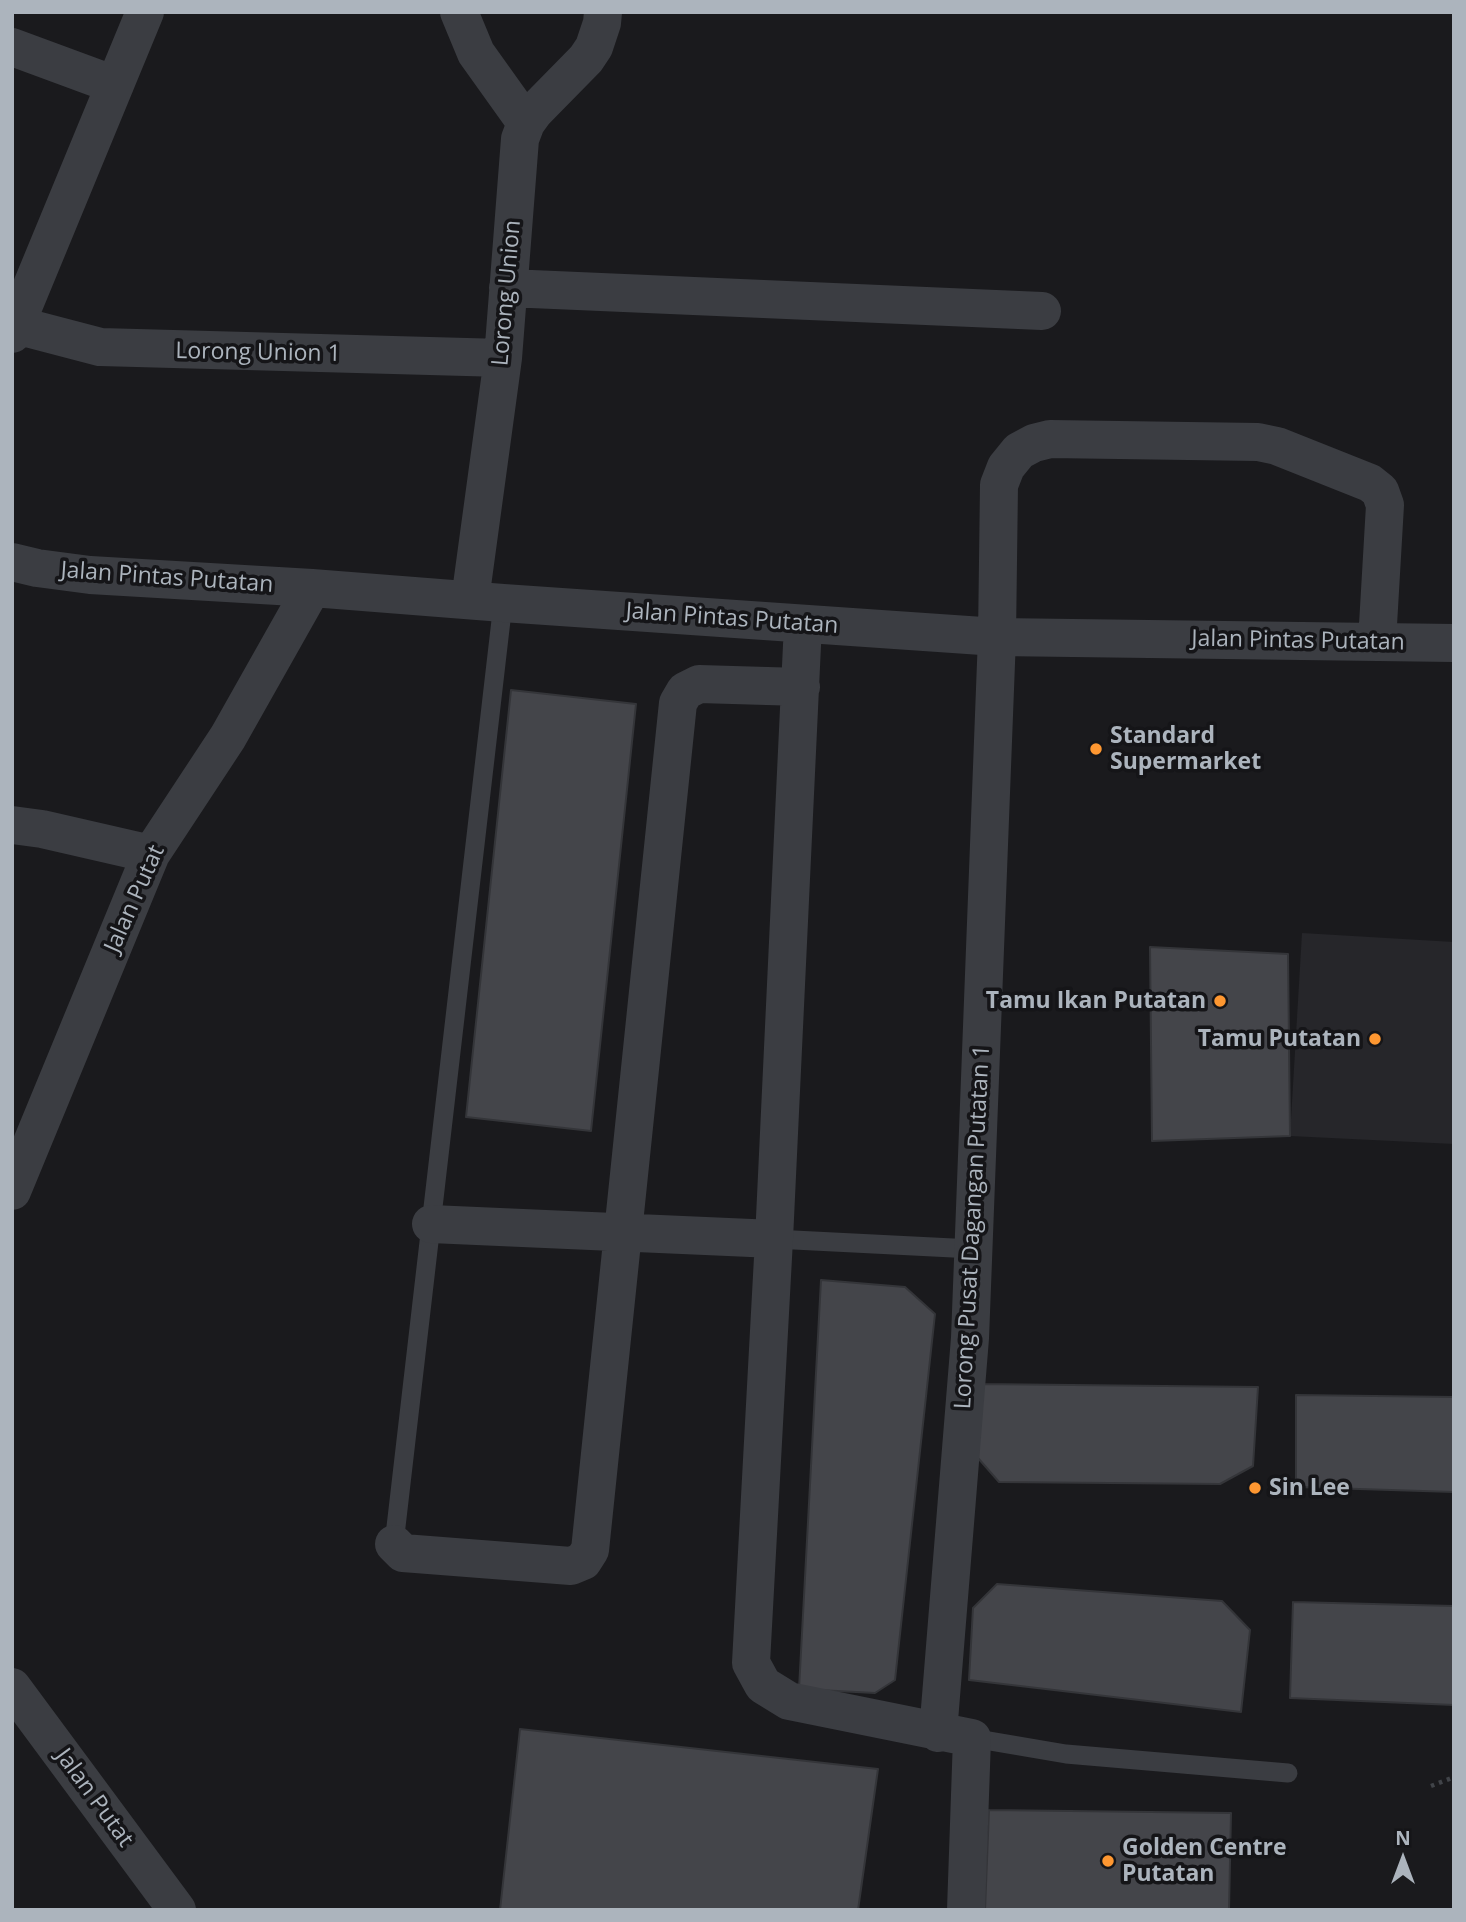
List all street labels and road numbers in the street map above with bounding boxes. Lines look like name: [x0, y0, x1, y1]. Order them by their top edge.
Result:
street label: Lorong Union: [487, 219, 527, 367]
street label: Lorong Union 1: [175, 338, 341, 368]
street label: Jalan Pintas Putatan: [60, 557, 274, 599]
street label: Jalan Pintas Putatan: [625, 598, 839, 640]
street label: Jalan Pintas Putatan: [1191, 625, 1405, 657]
street label: Jalan Putat: [99, 841, 171, 957]
street label: Lorong Pusat Dagangan Putatan 1: [950, 1044, 996, 1410]
street label: Jalan Putat: [49, 1743, 139, 1853]

